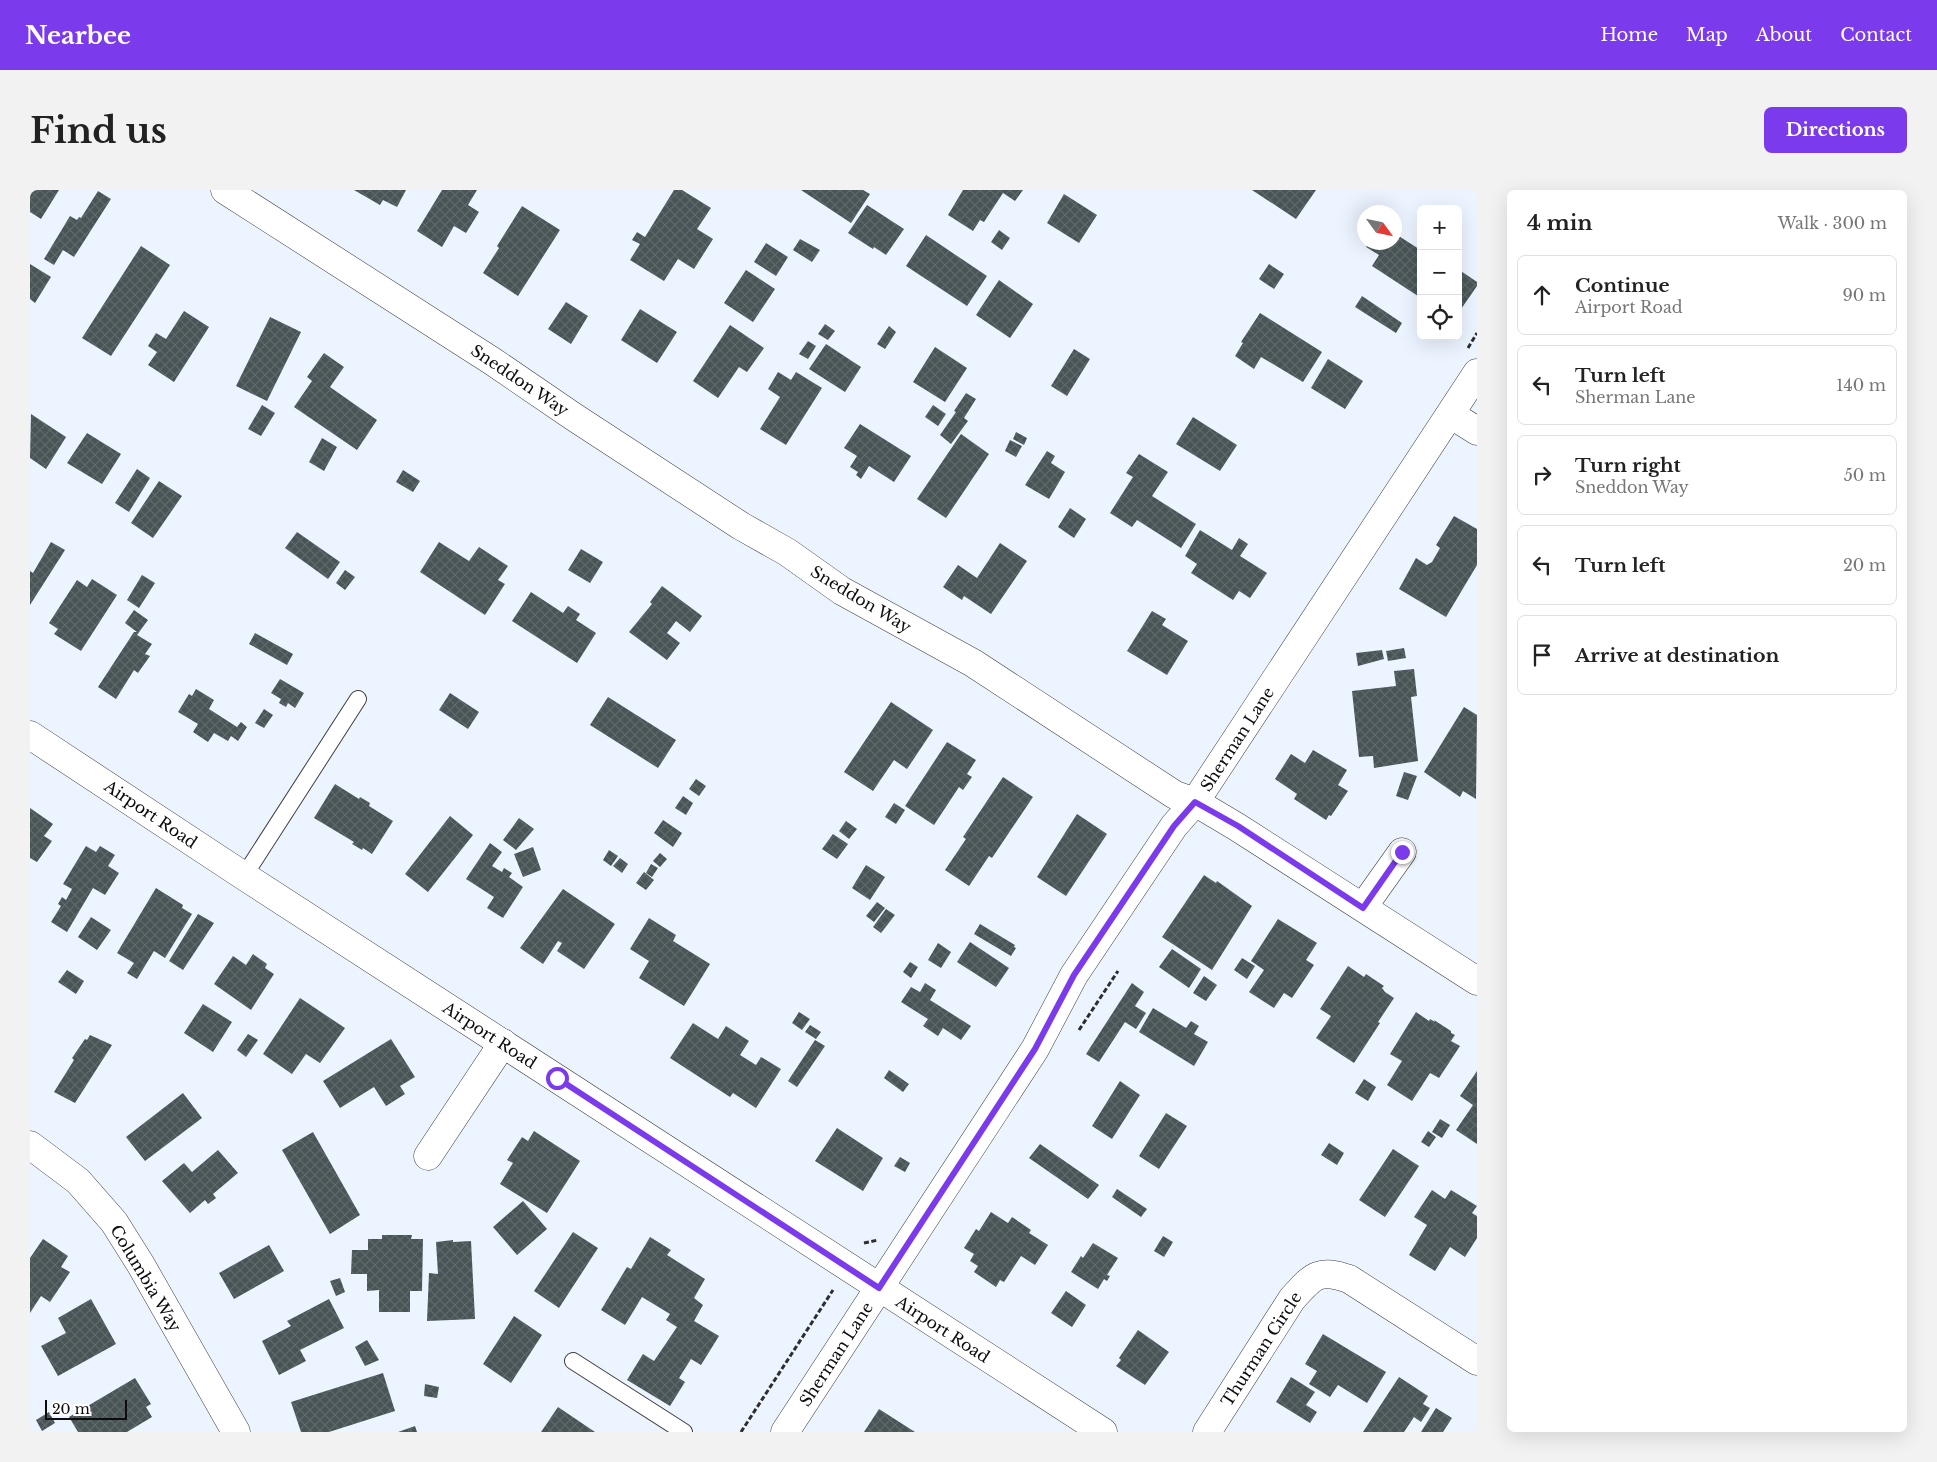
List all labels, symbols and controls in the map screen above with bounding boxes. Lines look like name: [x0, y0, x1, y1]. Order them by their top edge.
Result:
text: Nearbee: [25, 21, 131, 50]
text: Home: [1600, 24, 1658, 46]
text: Map: [1686, 24, 1728, 46]
text: About: [1756, 24, 1812, 46]
text: Contact: [1840, 24, 1912, 46]
button: Directions: [1764, 107, 1907, 153]
text: Find us: [30, 109, 167, 152]
north arrow: [1357, 205, 1402, 250]
map controls: [1417, 205, 1462, 340]
button: +: [1417, 205, 1462, 250]
text: 4 min: [1527, 210, 1593, 236]
text: Walk · 300 m: [1778, 213, 1887, 233]
button: −: [1417, 250, 1462, 295]
text: Continue: [1575, 274, 1670, 297]
icon: ahead: [1528, 281, 1556, 309]
text: 90 m: [1843, 285, 1886, 305]
button: locate: [1417, 295, 1462, 340]
text: Airport Road: [1575, 297, 1683, 317]
street label: Sneddon Way: [467, 340, 573, 421]
text: Turn left: [1575, 364, 1666, 387]
icon: left: [1528, 371, 1556, 399]
text: 140 m: [1836, 375, 1886, 395]
text: Sherman Lane: [1575, 387, 1695, 407]
text: Turn right: [1575, 454, 1681, 477]
icon: right: [1528, 461, 1556, 489]
text: 50 m: [1844, 465, 1886, 485]
text: Sneddon Way: [1575, 477, 1689, 497]
icon: left: [1528, 551, 1556, 579]
text: Turn left: [1575, 554, 1666, 577]
text: 20 m: [1843, 555, 1886, 575]
street label: Sneddon Way: [807, 561, 916, 637]
icon: arrive: [1528, 641, 1556, 669]
text: Arrive at destination: [1575, 644, 1779, 667]
street label: Sherman Lane: [1196, 683, 1278, 795]
street label: Airport Road: [100, 775, 201, 852]
route end: [1391, 841, 1414, 864]
street label: Airport Road: [439, 997, 541, 1073]
route start: [546, 1067, 569, 1090]
street label: Columbia Way: [106, 1221, 186, 1336]
street label: Thurman Circle: [1217, 1288, 1305, 1410]
street label: Airport Road: [892, 1291, 994, 1367]
street label: Sherman Lane: [795, 1298, 877, 1410]
scale bar: [45, 1397, 128, 1420]
text: 20 m: [52, 1400, 90, 1418]

